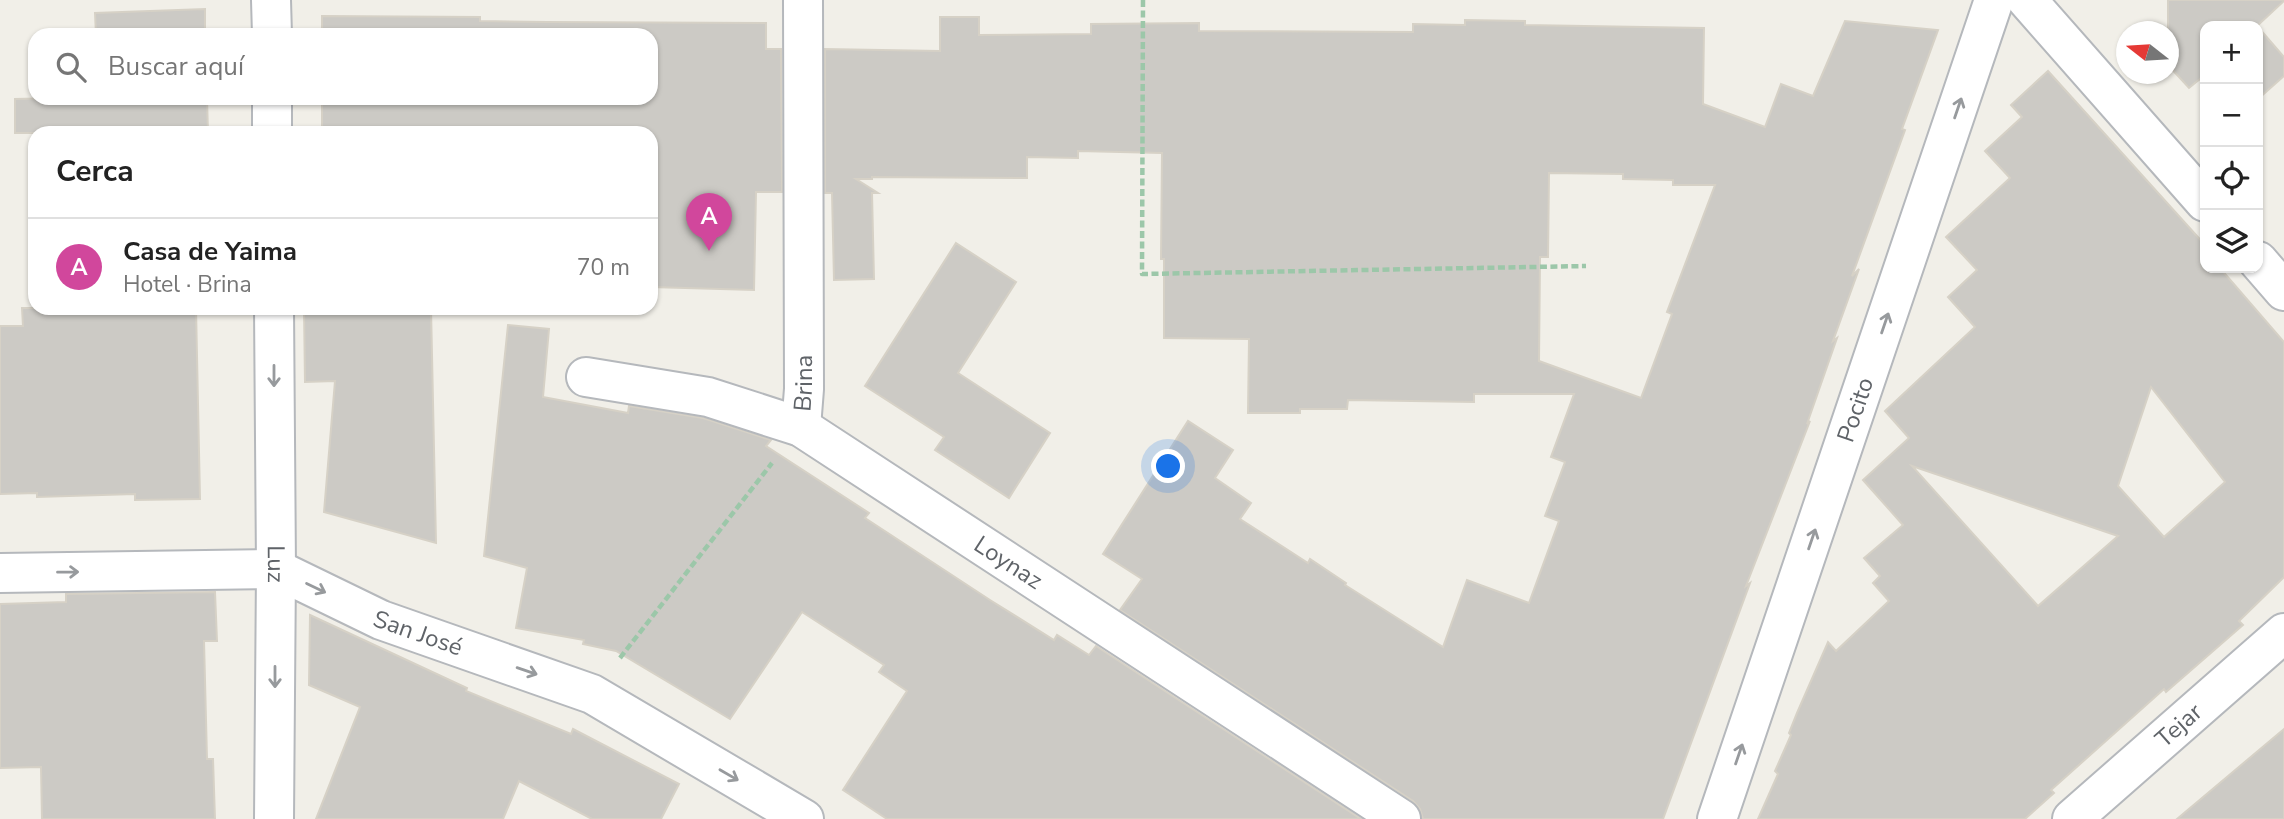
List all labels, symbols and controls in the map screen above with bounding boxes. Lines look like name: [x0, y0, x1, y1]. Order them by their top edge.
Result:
north arrow: [2116, 21, 2179, 84]
map controls: [2200, 21, 2263, 273]
button: +: [2200, 21, 2263, 84]
search box: [28, 28, 658, 105]
icon: search: [52, 48, 90, 86]
text: Buscar aquí: [108, 49, 244, 84]
button: −: [2200, 84, 2263, 147]
one-way arrow: [1953, 97, 1965, 119]
button: locate: [2200, 147, 2263, 210]
text: Cerca: [56, 151, 134, 192]
pin: A: [686, 193, 732, 251]
button: layers: [2200, 210, 2263, 273]
text: Casa de Yaima: [123, 234, 297, 269]
text: A: [70, 252, 88, 283]
text: 70 m: [577, 252, 630, 283]
text: Hotel · Brina: [123, 269, 252, 300]
one-way arrow: [1880, 313, 1892, 335]
street label: Brina: [786, 355, 820, 413]
one-way arrow: [267, 364, 281, 387]
street label: Pocito: [1830, 373, 1881, 446]
your location: [1151, 449, 1185, 483]
street label: Loynaz: [968, 528, 1049, 597]
one-way arrow: [1807, 528, 1819, 550]
street label: Luz: [260, 545, 292, 583]
one-way arrow: [56, 566, 79, 579]
one-way arrow: [305, 582, 326, 596]
street label: San José: [369, 603, 467, 663]
one-way arrow: [268, 665, 282, 688]
one-way arrow: [516, 666, 538, 678]
street label: Tejar: [2148, 696, 2209, 755]
one-way arrow: [1734, 744, 1746, 766]
one-way arrow: [719, 768, 739, 782]

